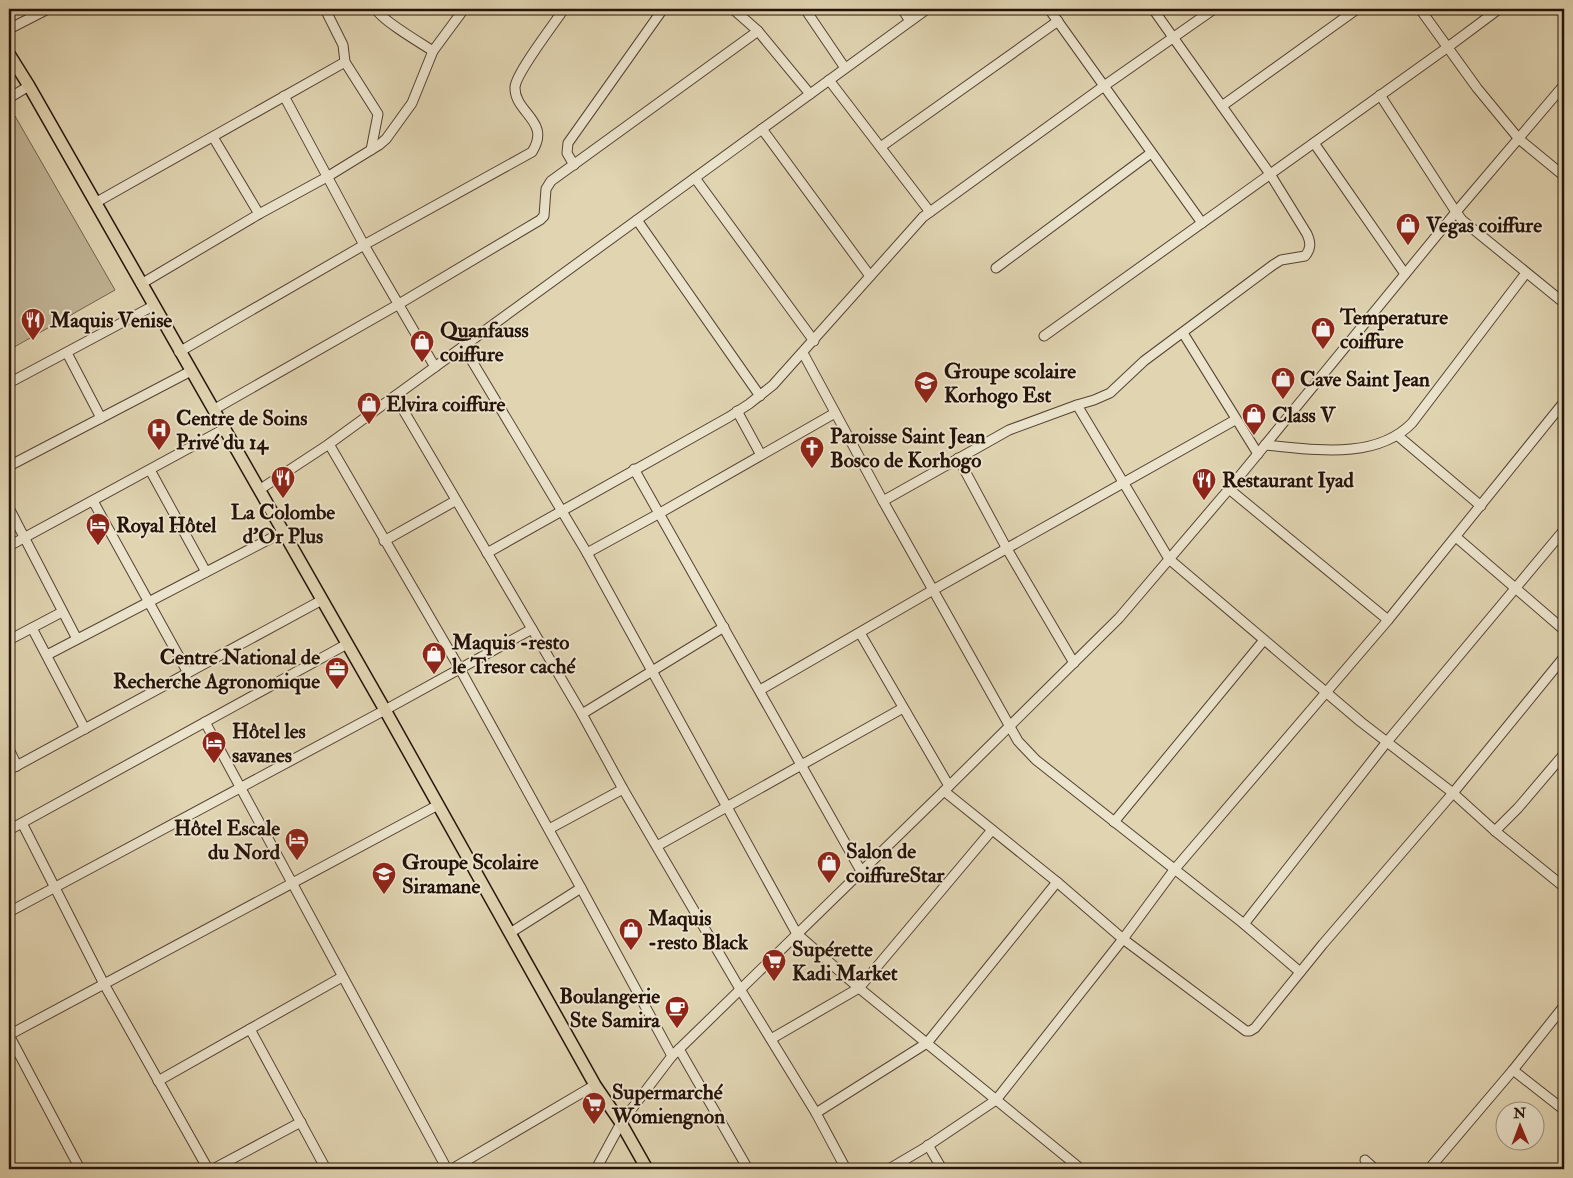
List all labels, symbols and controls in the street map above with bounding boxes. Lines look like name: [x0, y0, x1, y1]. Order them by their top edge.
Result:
shop icon: Vegas coiffure: [1395, 212, 1421, 246]
place label: Vegas coiffure: [1425, 212, 1542, 239]
place label: Temperature coiffure: [1339, 304, 1448, 355]
restaurant icon: Maquis Venise: [20, 307, 46, 341]
place label: Maquis Venise: [49, 307, 172, 334]
shop icon: Temperature coiffure: [1310, 316, 1336, 350]
place label: Quanfauss coiffure: [440, 317, 529, 368]
shop icon: Quanfauss coiffure: [409, 329, 435, 363]
place label: Groupe scolaire Korhogo Est: [944, 358, 1076, 409]
shop icon: Cave Saint Jean: [1270, 366, 1296, 400]
place label: Cave Saint Jean: [1300, 366, 1430, 393]
school or university icon: Groupe scolaire Korhogo Est: [913, 370, 939, 404]
shop icon: Elvira coiffure: [356, 391, 382, 425]
place label: Elvira coiffure: [386, 391, 506, 418]
shop icon: Class V: [1241, 402, 1267, 436]
place label: Class V: [1272, 402, 1336, 429]
place label: Centre de Soins Privé du 14: [176, 405, 308, 456]
hospital icon: Centre de Soins Privé du 14: [146, 417, 172, 451]
place label: Paroisse Saint Jean Bosco de Korhogo: [830, 423, 986, 474]
church icon: Paroisse Saint Jean Bosco de Korhogo: [799, 435, 825, 469]
restaurant icon: La Colombe d'Or Plus: [270, 465, 296, 499]
restaurant icon: Restaurant Iyad: [1191, 467, 1217, 501]
place label: Restaurant Iyad: [1222, 467, 1355, 494]
place label: La Colombe d'Or Plus: [231, 499, 335, 550]
hotel icon: Royal Hôtel: [85, 512, 111, 546]
place label: Royal Hôtel: [116, 512, 217, 539]
place label: Maquis -resto le Tresor caché: [451, 629, 576, 680]
shop icon: Maquis -resto le Tresor caché: [421, 641, 447, 675]
place label: Centre National de Recherche Agronomique: [113, 644, 320, 695]
office icon: Centre National de Recherche Agronomique: [324, 656, 350, 690]
place label: Hôtel les savanes: [232, 718, 306, 769]
hotel icon: Hôtel les savanes: [201, 730, 227, 764]
place label: Hôtel Escale du Nord: [174, 815, 281, 866]
hotel icon: Hôtel Escale du Nord: [284, 827, 310, 861]
place label: Salon de coiffureStar: [846, 838, 946, 889]
place label: Groupe Scolaire Siramane: [402, 849, 539, 900]
shop icon: Salon de coiffureStar: [816, 850, 842, 884]
school or university icon: Groupe Scolaire Siramane: [371, 861, 397, 895]
place label: Maquis -resto Black: [647, 905, 749, 956]
shop icon: Maquis -resto Black: [618, 917, 644, 951]
place label: Supérette Kadi Market: [792, 936, 898, 987]
supermarket icon: Supérette Kadi Market: [761, 948, 787, 982]
place label: Boulangerie Ste Samira: [559, 983, 661, 1034]
cafe icon: Boulangerie Ste Samira: [664, 995, 690, 1029]
place label: Supermarché Womiengnon: [611, 1079, 725, 1130]
supermarket icon: Supermarché Womiengnon: [581, 1091, 607, 1125]
north arrow: [1496, 1100, 1546, 1150]
text: N: [1512, 1105, 1527, 1122]

